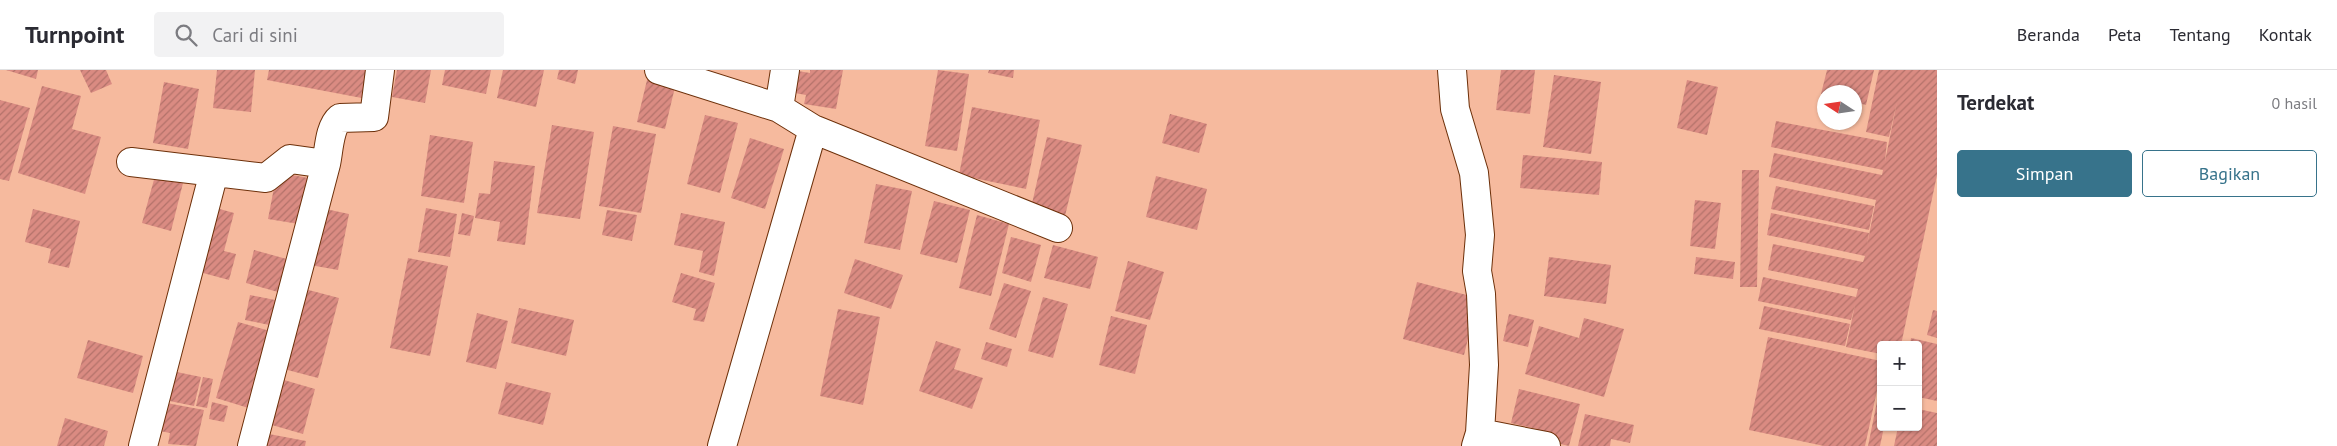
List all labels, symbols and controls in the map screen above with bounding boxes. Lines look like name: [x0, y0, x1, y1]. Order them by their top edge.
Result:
search box: [154, 12, 504, 57]
text: Turnpoint: [25, 19, 124, 50]
icon: search: [172, 21, 200, 49]
text: Cari di sini: [212, 23, 298, 47]
text: Beranda: [2017, 23, 2080, 46]
text: Peta: [2108, 23, 2142, 46]
text: Tentang: [2170, 23, 2231, 46]
text: Kontak: [2259, 23, 2312, 46]
north arrow: [1817, 85, 1862, 130]
text: Terdekat: [1957, 89, 2034, 116]
text: 0 hasil: [2272, 93, 2317, 113]
button: Simpan: [1957, 150, 2132, 197]
button: Bagikan: [2142, 150, 2317, 197]
map controls: [1877, 341, 1922, 431]
button: +: [1877, 341, 1922, 386]
button: −: [1877, 386, 1922, 431]

